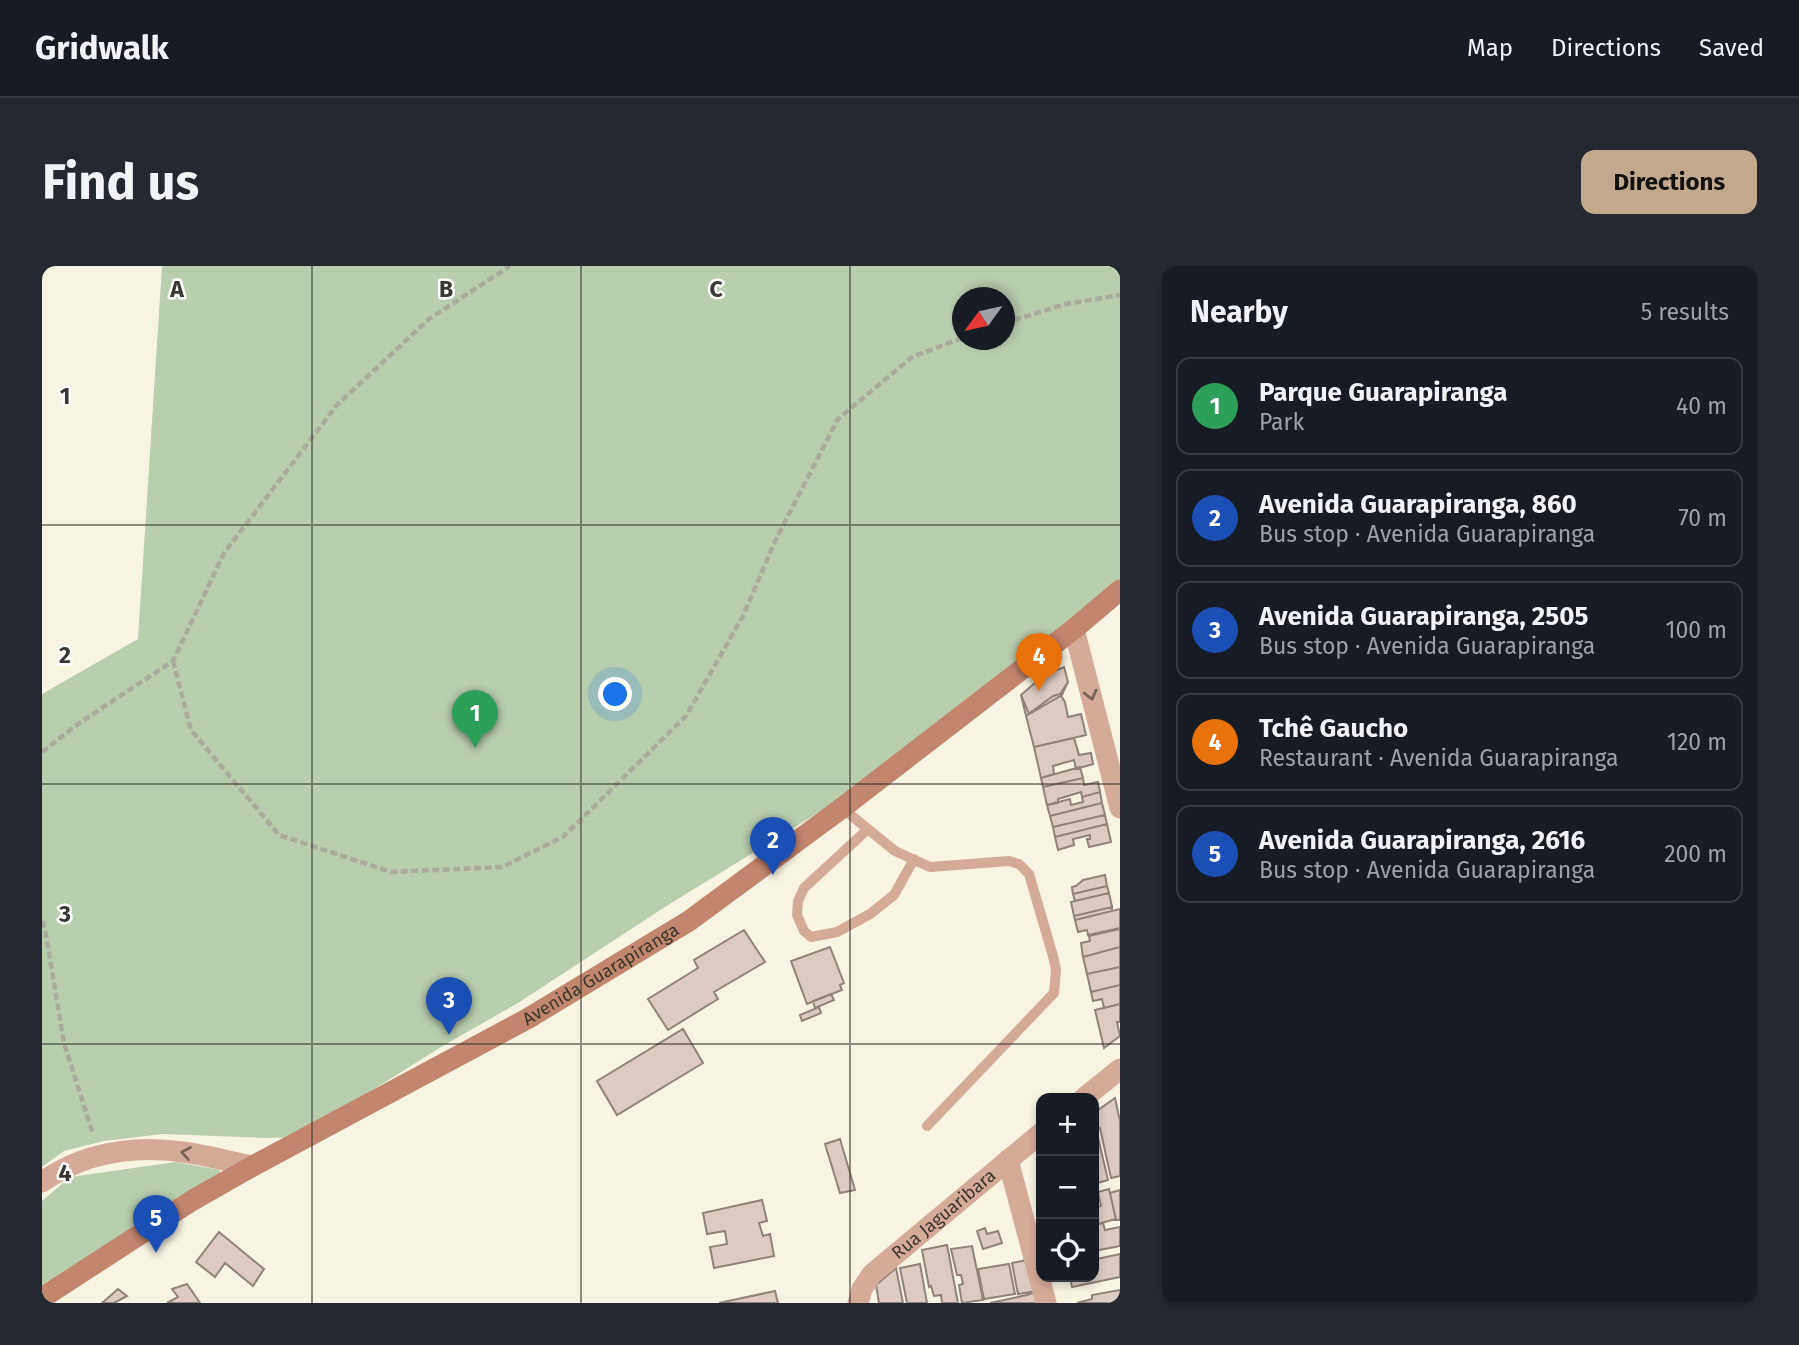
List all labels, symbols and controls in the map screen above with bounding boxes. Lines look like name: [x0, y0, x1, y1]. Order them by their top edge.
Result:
text: Gridwalk: [35, 28, 169, 68]
text: Map: [1467, 34, 1513, 62]
text: Directions: [1551, 34, 1661, 62]
text: Saved: [1699, 34, 1764, 62]
button: Directions: [1581, 150, 1757, 214]
text: Find us: [42, 153, 199, 212]
text: A: [169, 275, 184, 303]
text: B: [439, 275, 453, 303]
text: C: [709, 275, 723, 303]
north arrow: [952, 287, 1015, 350]
text: Nearby: [1190, 294, 1288, 330]
text: 5 results: [1641, 298, 1729, 326]
text: Parque Guarapiranga: [1259, 377, 1507, 408]
text: 1: [60, 382, 70, 410]
text: 1: [1210, 392, 1220, 420]
text: 40 m: [1676, 392, 1727, 420]
text: Park: [1259, 408, 1304, 436]
text: Avenida Guarapiranga, 860: [1259, 489, 1577, 520]
text: 2: [1209, 504, 1221, 532]
text: 70 m: [1678, 504, 1727, 532]
text: Bus stop · Avenida Guarapiranga: [1259, 520, 1595, 548]
text: Avenida Guarapiranga, 2505: [1259, 601, 1588, 632]
text: 3: [1209, 616, 1221, 644]
text: 100 m: [1666, 616, 1727, 644]
text: Bus stop · Avenida Guarapiranga: [1259, 632, 1595, 660]
pin: 4: [1016, 633, 1062, 691]
text: 2: [59, 641, 71, 669]
your location: [598, 677, 632, 711]
one-way arrow: [1083, 689, 1097, 701]
pin: 1: [452, 690, 498, 748]
text: Tchê Gaucho: [1259, 713, 1408, 744]
text: 4: [1209, 728, 1222, 756]
text: 120 m: [1667, 728, 1727, 756]
text: Restaurant · Avenida Guarapiranga: [1259, 744, 1618, 772]
pin: 2: [750, 817, 796, 875]
text: Avenida Guarapiranga, 2616: [1259, 825, 1585, 856]
text: 5: [1209, 840, 1221, 868]
text: 200 m: [1664, 840, 1727, 868]
text: Bus stop · Avenida Guarapiranga: [1259, 856, 1595, 884]
text: 3: [58, 900, 71, 928]
street label: Avenida Guarapiranga: [518, 919, 683, 1030]
pin: 3: [426, 977, 472, 1035]
map controls: [1036, 1093, 1099, 1282]
button: +: [1036, 1093, 1099, 1156]
one-way arrow: [180, 1146, 192, 1161]
button: −: [1036, 1156, 1099, 1219]
text: 4: [59, 1159, 72, 1187]
street label: Rua Jaguaribara: [887, 1164, 1000, 1264]
pin: 5: [133, 1195, 179, 1253]
button: locate: [1036, 1219, 1099, 1282]

